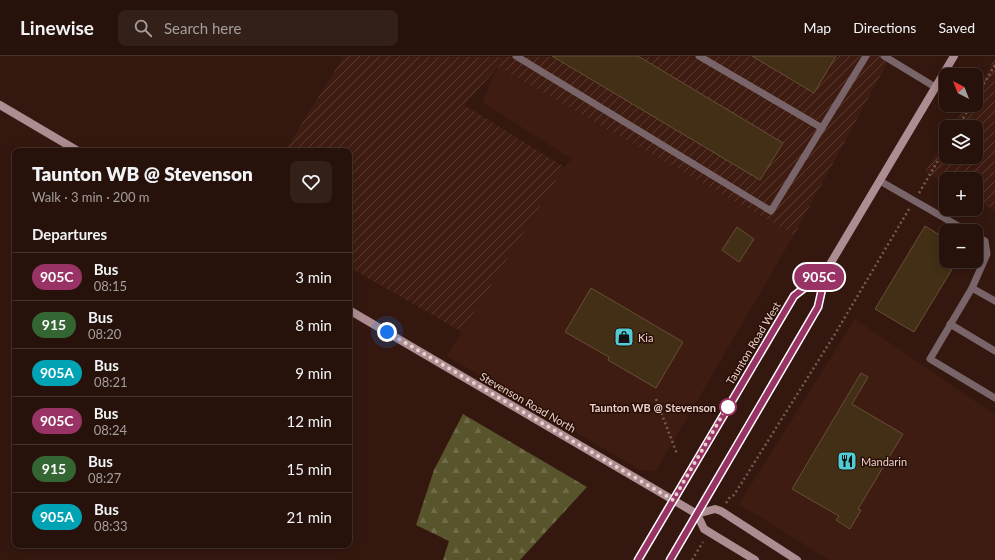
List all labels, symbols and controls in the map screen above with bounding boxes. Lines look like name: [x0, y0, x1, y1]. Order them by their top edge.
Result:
search box: [118, 10, 398, 46]
text: Linewise: [20, 16, 94, 39]
icon: search: [132, 17, 154, 39]
text: Search here: [164, 19, 241, 37]
text: Map: [804, 19, 831, 36]
text: Directions: [853, 19, 916, 36]
text: Saved: [938, 19, 975, 36]
north arrow: [939, 68, 983, 112]
map controls: [939, 68, 983, 268]
button: layers: [939, 120, 983, 164]
button: heart: [290, 161, 332, 203]
text: Taunton WB @ Stevenson: [32, 162, 253, 185]
button: +: [939, 172, 983, 216]
text: Walk · 3 min · 200 m: [32, 189, 150, 205]
button: −: [939, 224, 983, 268]
text: Departures: [32, 225, 107, 243]
text: Bus: [94, 260, 118, 278]
line badge: 905C: [791, 264, 847, 290]
text: 905C: [40, 268, 74, 285]
text: 3 min: [295, 268, 332, 286]
text: 905C: [802, 268, 836, 285]
text: 08:15: [94, 278, 127, 294]
street label: Taunton Road West: [723, 299, 783, 387]
text: Bus: [88, 308, 113, 326]
text: 915: [42, 316, 66, 333]
text: 8 min: [295, 316, 332, 334]
your location: [377, 322, 397, 342]
text: 08:20: [88, 326, 121, 342]
shop icon: Kia: [613, 326, 635, 348]
place label: Kia: [638, 331, 653, 344]
text: Bus: [94, 356, 119, 374]
text: 905A: [40, 364, 74, 381]
text: 9 min: [295, 364, 332, 382]
street label: Stevenson Road North: [478, 369, 578, 435]
text: 08:21: [94, 374, 128, 390]
marker: Taunton WB @ Stevenson: [719, 398, 737, 416]
place label: Taunton WB @ Stevenson: [589, 401, 716, 414]
text: Bus: [94, 404, 118, 422]
text: 905C: [40, 412, 74, 429]
text: 12 min: [286, 412, 332, 430]
text: 08:24: [94, 422, 127, 438]
restaurant icon: Mandarin: [836, 450, 858, 472]
text: Bus: [88, 452, 113, 470]
place label: Mandarin: [861, 455, 907, 468]
text: 915: [42, 460, 66, 477]
text: 15 min: [286, 460, 332, 478]
text: 08:27: [88, 470, 121, 486]
text: Bus: [94, 500, 119, 518]
text: 905A: [40, 508, 74, 525]
text: 21 min: [286, 508, 332, 526]
text: 08:33: [94, 518, 128, 534]

